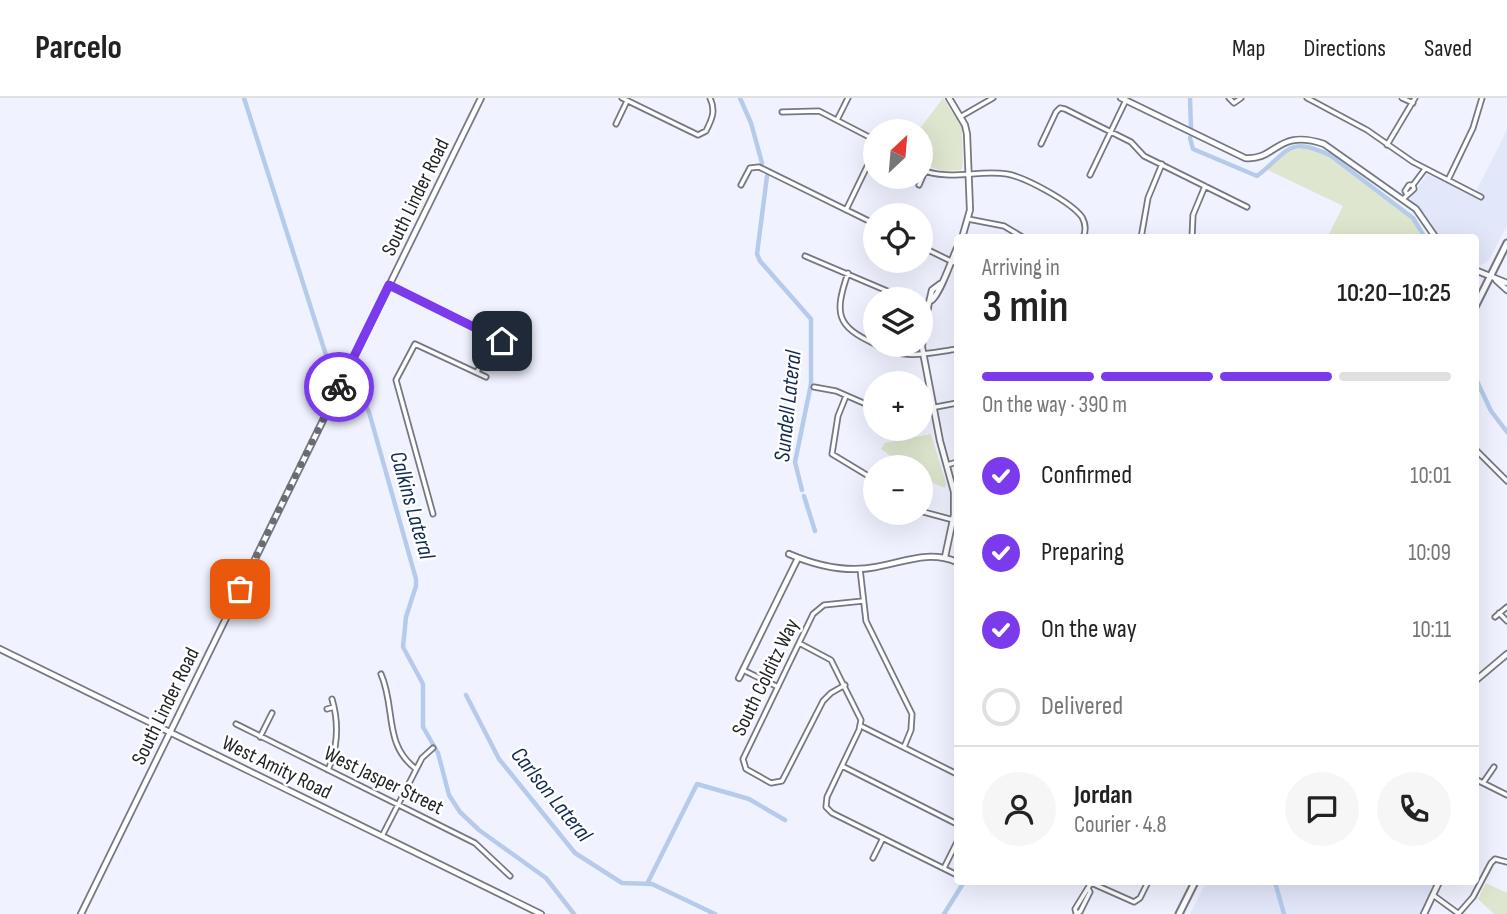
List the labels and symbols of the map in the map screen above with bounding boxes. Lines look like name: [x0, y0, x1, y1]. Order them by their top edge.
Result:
north arrow: [863, 119, 933, 189]
street label: South Linder Road: [376, 134, 455, 260]
pin: [472, 311, 532, 371]
water label: Sundell Lateral: [768, 348, 808, 463]
courier: [304, 352, 374, 422]
water label: Calkins Lateral: [383, 448, 441, 563]
pin: [210, 559, 270, 619]
street label: South Colditz Way: [726, 615, 805, 740]
street label: South Linder Road: [126, 643, 205, 769]
street label: West Amity Road: [218, 730, 336, 805]
street label: West Jasper Street: [320, 741, 448, 820]
water label: Carlson Lateral: [504, 741, 599, 848]

